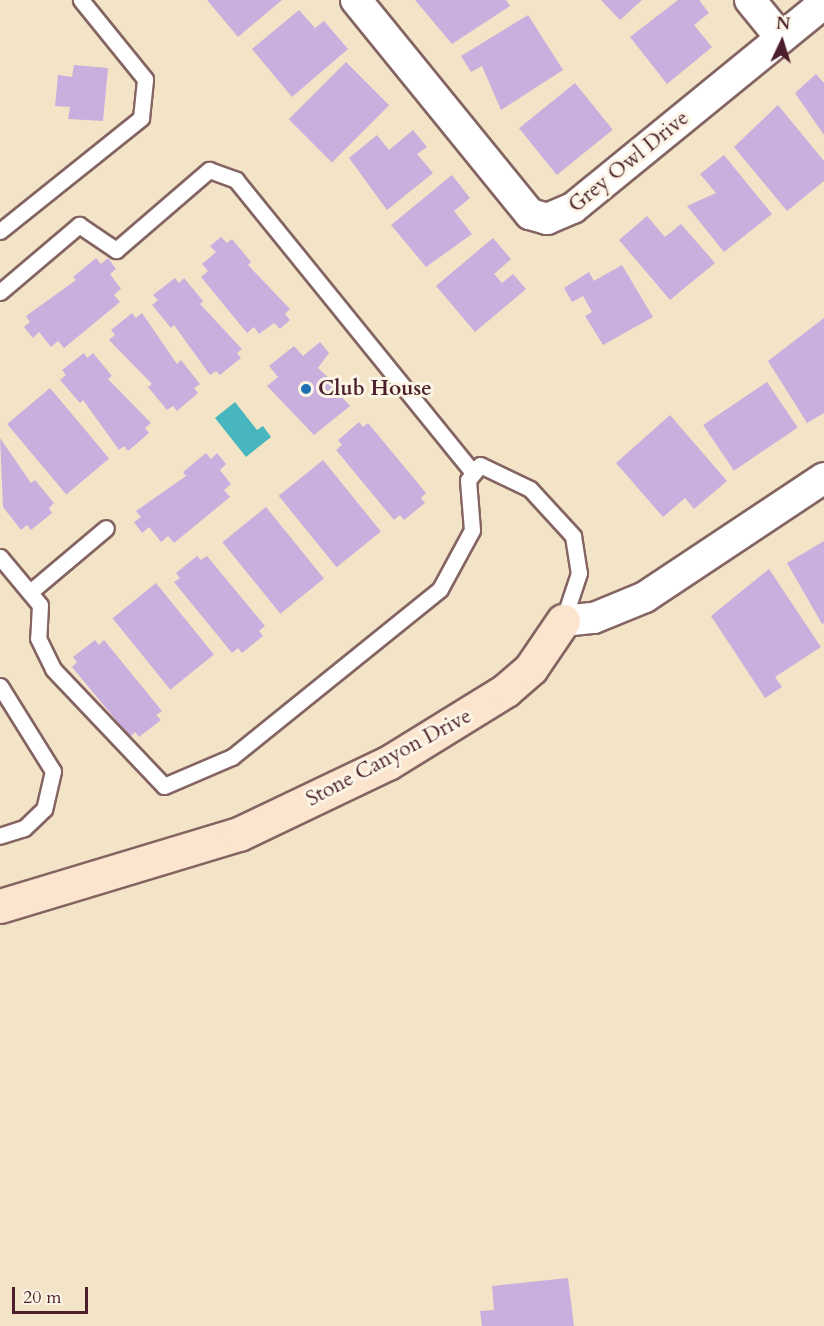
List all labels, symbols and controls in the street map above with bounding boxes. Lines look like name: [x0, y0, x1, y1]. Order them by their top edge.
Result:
north arrow: [752, 12, 812, 72]
text: N: [776, 13, 791, 36]
street label: Grey Owl Drive: [564, 106, 694, 218]
place label: Club House: [318, 376, 432, 402]
marker: Club House: [299, 382, 313, 396]
street label: Stone Canyon Drive: [302, 704, 476, 812]
scale bar: [15, 1275, 92, 1313]
text: 20 m: [23, 1285, 62, 1310]

